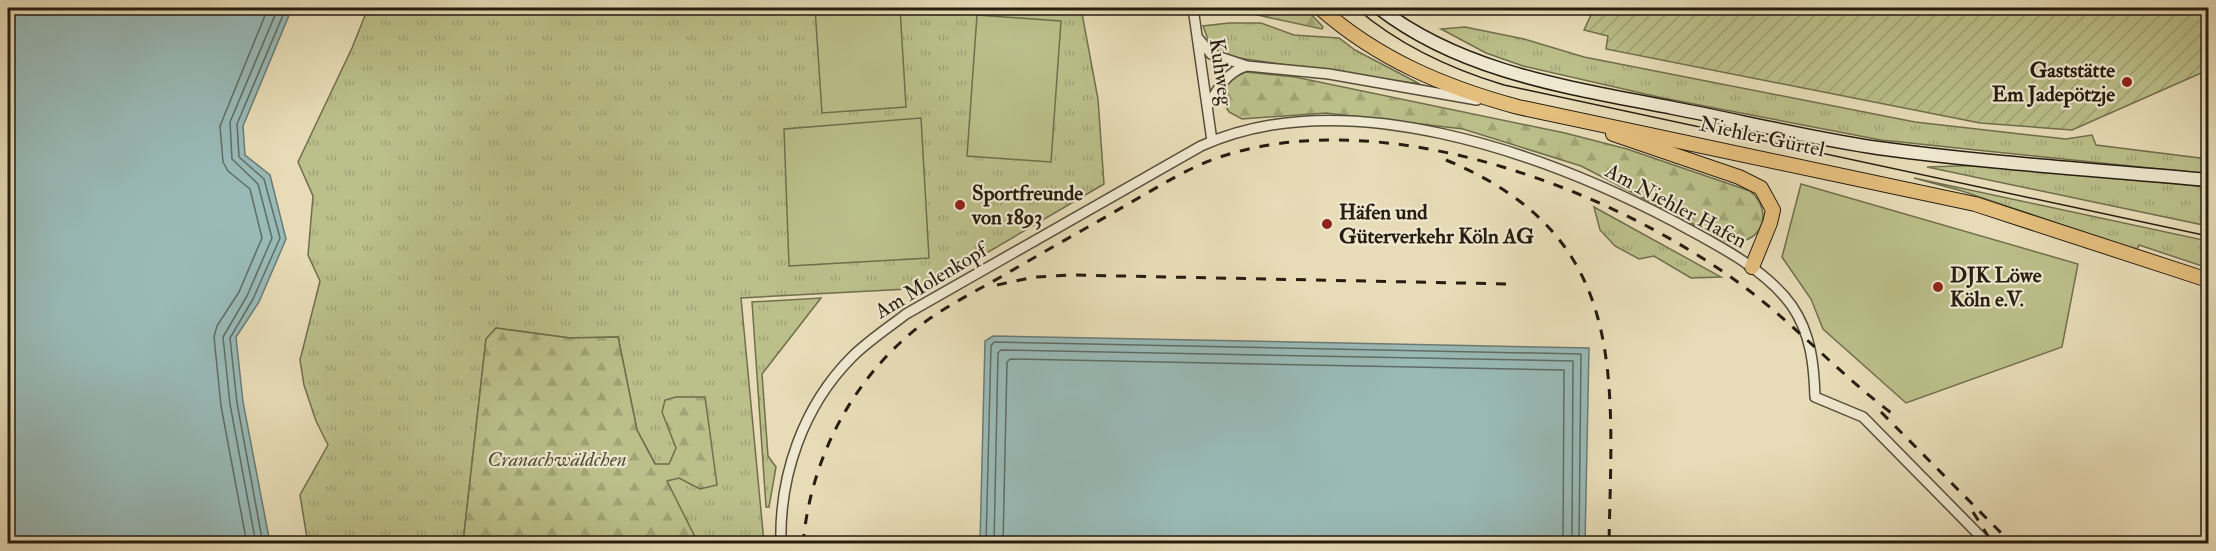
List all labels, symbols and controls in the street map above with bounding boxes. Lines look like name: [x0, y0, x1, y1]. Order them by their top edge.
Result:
street label: Kuhweg: [1203, 37, 1239, 108]
place label: Gaststätte Em Jadepötzje: [1992, 57, 2115, 108]
marker: Gaststätte Em Jadepötzje: [2120, 75, 2134, 89]
street label: Niehler Gürtel: [1697, 111, 1828, 164]
street label: Am Niehler Hafen: [1600, 157, 1752, 255]
place label: Sportfreunde von 1893: [971, 180, 1083, 231]
marker: Sportfreunde von 1893: [953, 198, 967, 212]
place label: Häfen und Güterverkehr Köln AG: [1339, 199, 1534, 250]
marker: Häfen und Güterverkehr Köln AG: [1320, 217, 1334, 231]
street label: Am Molenkopf: [869, 235, 995, 326]
place label: DJK Löwe Köln e.V.: [1950, 262, 2042, 313]
marker: DJK Löwe Köln e.V.: [1931, 280, 1945, 294]
park label: Cranachwäldchen: [487, 446, 627, 473]

